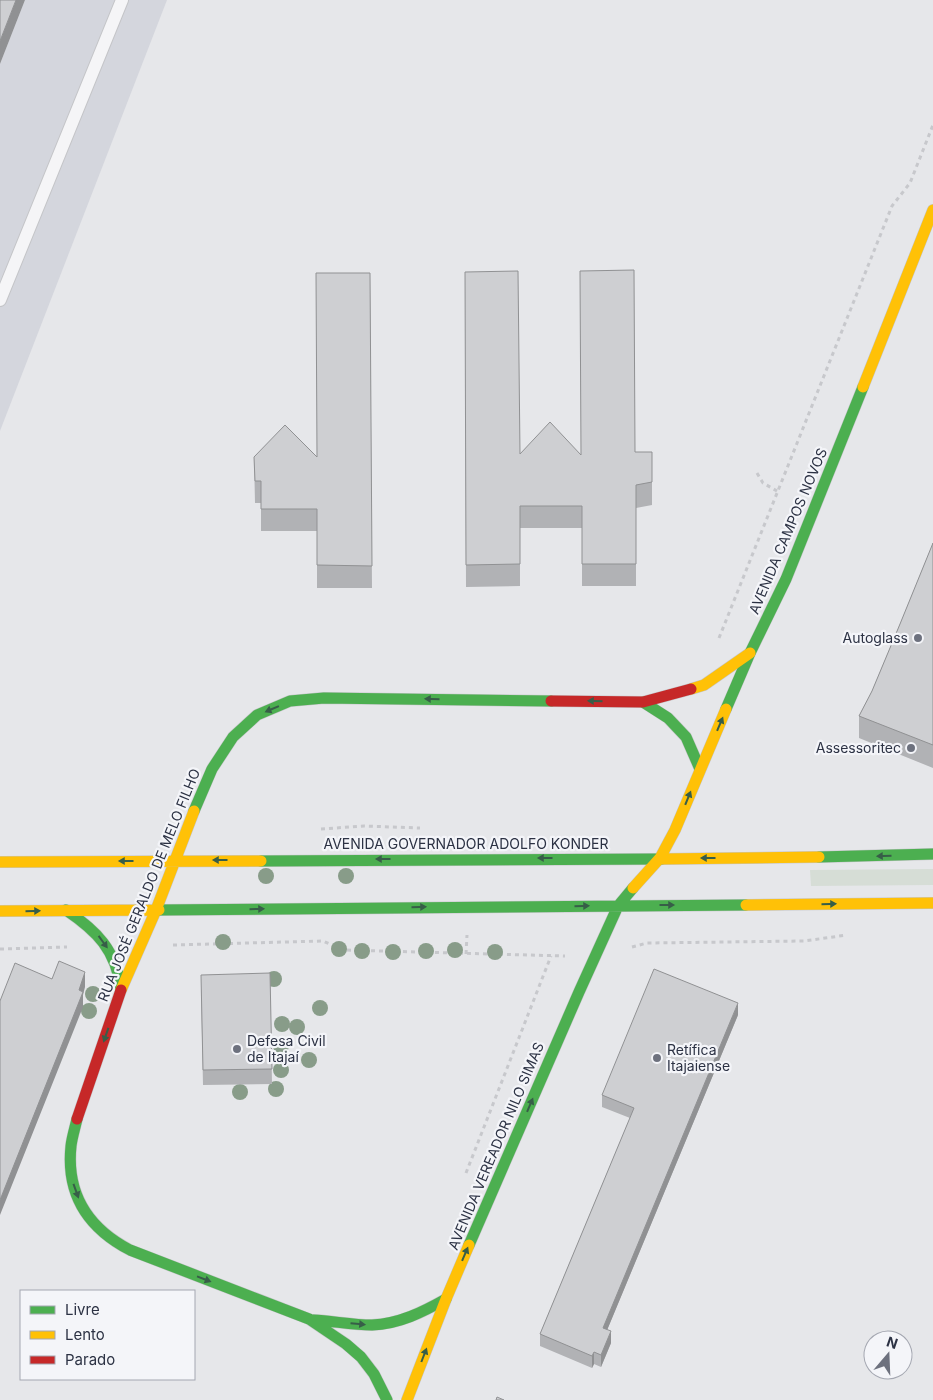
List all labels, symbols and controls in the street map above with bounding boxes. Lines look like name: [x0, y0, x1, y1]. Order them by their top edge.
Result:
street label: AVENIDA CAMPOS NOVOS: [745, 445, 830, 616]
place label: Autoglass: [843, 629, 908, 646]
marker: Autoglass: [912, 632, 924, 644]
one-way arrow: [424, 695, 440, 703]
one-way arrow: [586, 697, 602, 705]
one-way arrow: [264, 705, 279, 713]
one-way arrow: [716, 717, 724, 731]
place label: Assessoritec: [816, 739, 901, 756]
marker: Assessoritec: [905, 742, 917, 754]
street label: RUA JOSÉ GERALDO DE MELO FILHO: [94, 766, 203, 1004]
one-way arrow: [685, 791, 693, 805]
street label: AVENIDA GOVERNADOR ADOLFO KONDER: [323, 835, 609, 852]
one-way arrow: [876, 852, 892, 860]
one-way arrow: [537, 854, 553, 862]
one-way arrow: [700, 854, 716, 862]
one-way arrow: [375, 855, 391, 863]
one-way arrow: [212, 856, 228, 864]
one-way arrow: [118, 857, 134, 865]
one-way arrow: [822, 900, 838, 908]
one-way arrow: [659, 901, 675, 909]
one-way arrow: [574, 902, 590, 910]
one-way arrow: [412, 903, 428, 911]
one-way arrow: [249, 905, 265, 913]
one-way arrow: [25, 907, 41, 915]
one-way arrow: [98, 935, 108, 948]
one-way arrow: [102, 1028, 110, 1043]
place label: Defesa Civil de Itajaí: [247, 1032, 326, 1065]
street label: AVENIDA VEREADOR NILO SIMAS: [444, 1040, 547, 1252]
place label: Retífica Itajaiense: [667, 1041, 730, 1074]
marker: Defesa Civil de Itajaí: [231, 1043, 243, 1055]
marker: Retífica Itajaiense: [651, 1052, 663, 1064]
one-way arrow: [526, 1098, 534, 1112]
one-way arrow: [72, 1184, 80, 1199]
one-way arrow: [462, 1247, 470, 1261]
one-way arrow: [197, 1276, 212, 1283]
legend: [20, 1290, 195, 1380]
text: Livre: [65, 1300, 100, 1319]
one-way arrow: [350, 1320, 366, 1328]
text: Lento: [65, 1325, 105, 1344]
north arrow: [863, 1330, 913, 1380]
text: N: [885, 1332, 900, 1352]
one-way arrow: [421, 1347, 429, 1362]
text: Parado: [65, 1350, 115, 1369]

